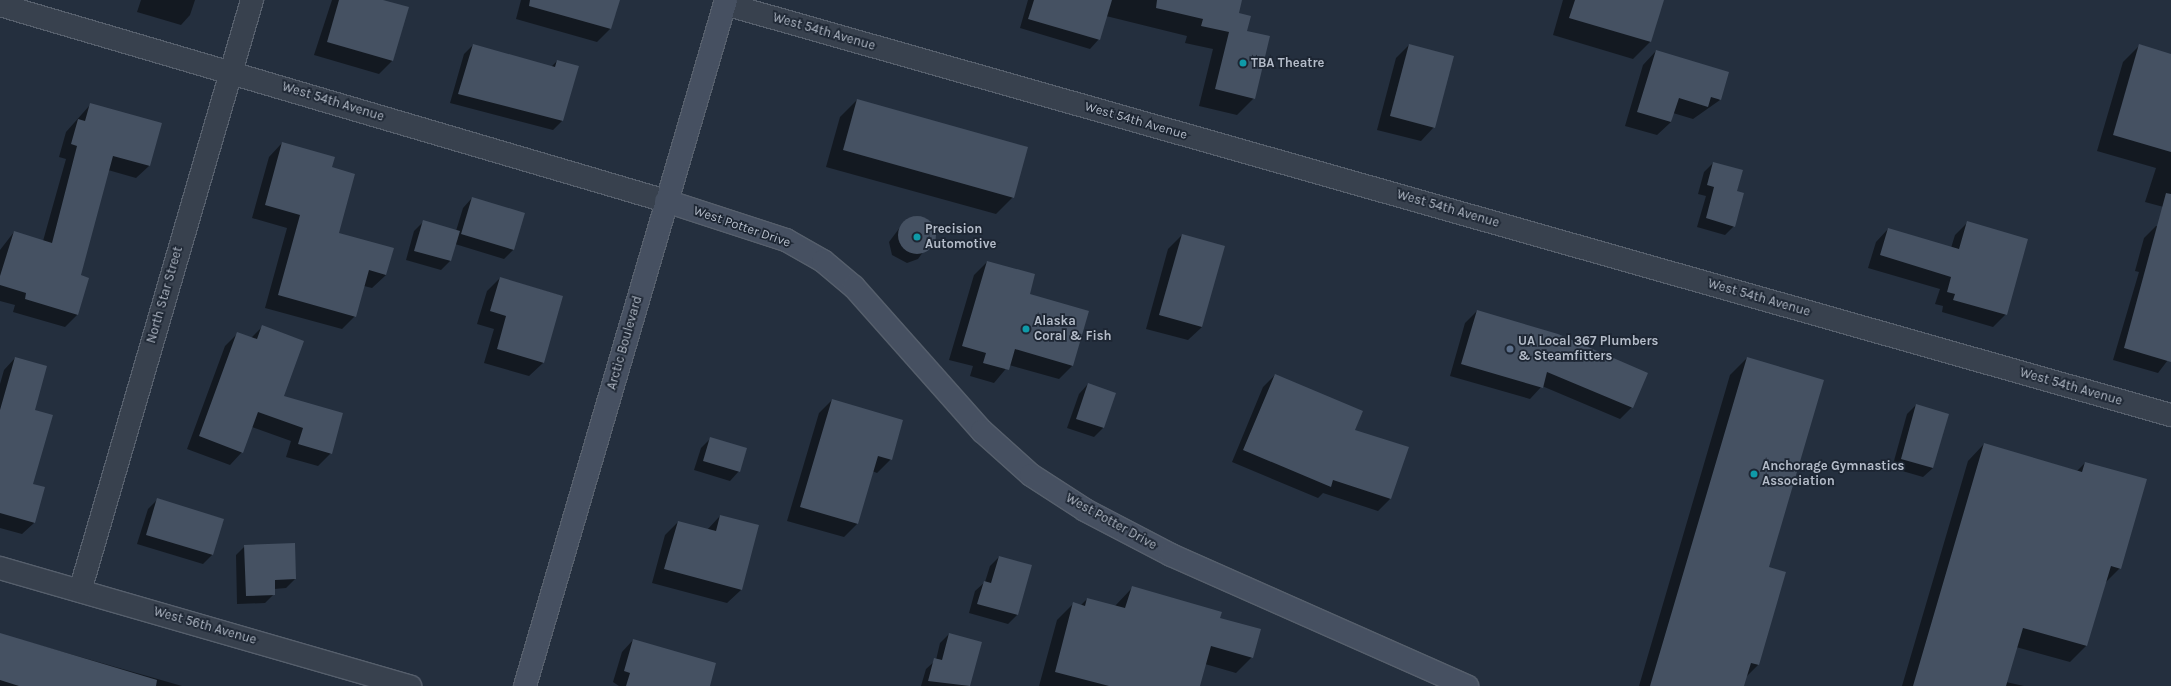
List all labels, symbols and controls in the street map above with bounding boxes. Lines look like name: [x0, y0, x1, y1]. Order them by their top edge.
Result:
street label: West 54th Avenue: [771, 10, 877, 54]
place label: TBA Theatre: [1251, 55, 1324, 71]
marker: TBA Theatre: [1238, 58, 1248, 68]
street label: West 54th Avenue: [280, 79, 386, 125]
street label: West 54th Avenue: [1083, 99, 1189, 143]
street label: West 54th Avenue: [1395, 187, 1501, 231]
street label: West Potter Drive: [691, 203, 793, 251]
place label: Precision Automotive: [925, 222, 996, 253]
marker: Precision Automotive: [912, 232, 922, 242]
street label: North Star Street: [144, 245, 186, 345]
street label: West 54th Avenue: [1706, 276, 1812, 320]
street label: Arctic Boulevard: [604, 294, 646, 392]
place label: Alaska Coral & Fish: [1034, 314, 1112, 345]
marker: Alaska Coral & Fish: [1021, 324, 1031, 334]
place label: UA Local 367 Plumbers & Steamfitters: [1518, 334, 1658, 365]
marker: UA Local 367 Plumbers & Steamfitters: [1505, 344, 1515, 354]
street label: West 54th Avenue: [2018, 365, 2124, 409]
place label: Anchorage Gymnastics Association: [1762, 459, 1904, 490]
marker: Anchorage Gymnastics Association: [1749, 469, 1759, 479]
street label: West Potter Drive: [1063, 491, 1159, 553]
street label: West 56th Avenue: [152, 604, 258, 648]

